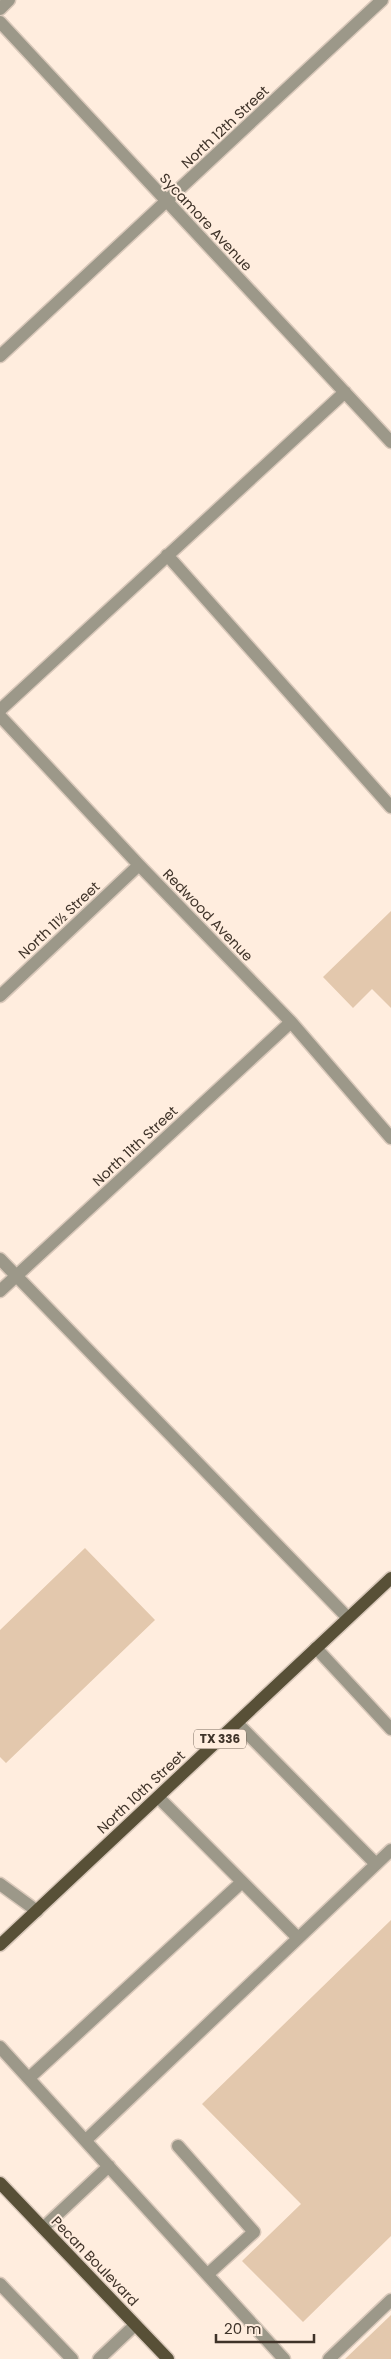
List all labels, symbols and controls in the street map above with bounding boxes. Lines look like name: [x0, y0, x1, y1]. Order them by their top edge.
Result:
street label: North 12th Street: [177, 81, 273, 173]
street label: Sycamore Avenue: [155, 168, 257, 276]
street label: Redwood Avenue: [158, 864, 258, 966]
street label: North 11½ Street: [14, 877, 104, 963]
street label: North 11th Street: [88, 1101, 182, 1191]
road number: TX 336: [194, 1730, 246, 1748]
street label: North 10th Street: [93, 1746, 189, 1838]
street label: Pecan Boulevard: [47, 2212, 143, 2310]
scale bar: [216, 2312, 314, 2344]
text: 20 m: [224, 2318, 262, 2339]

